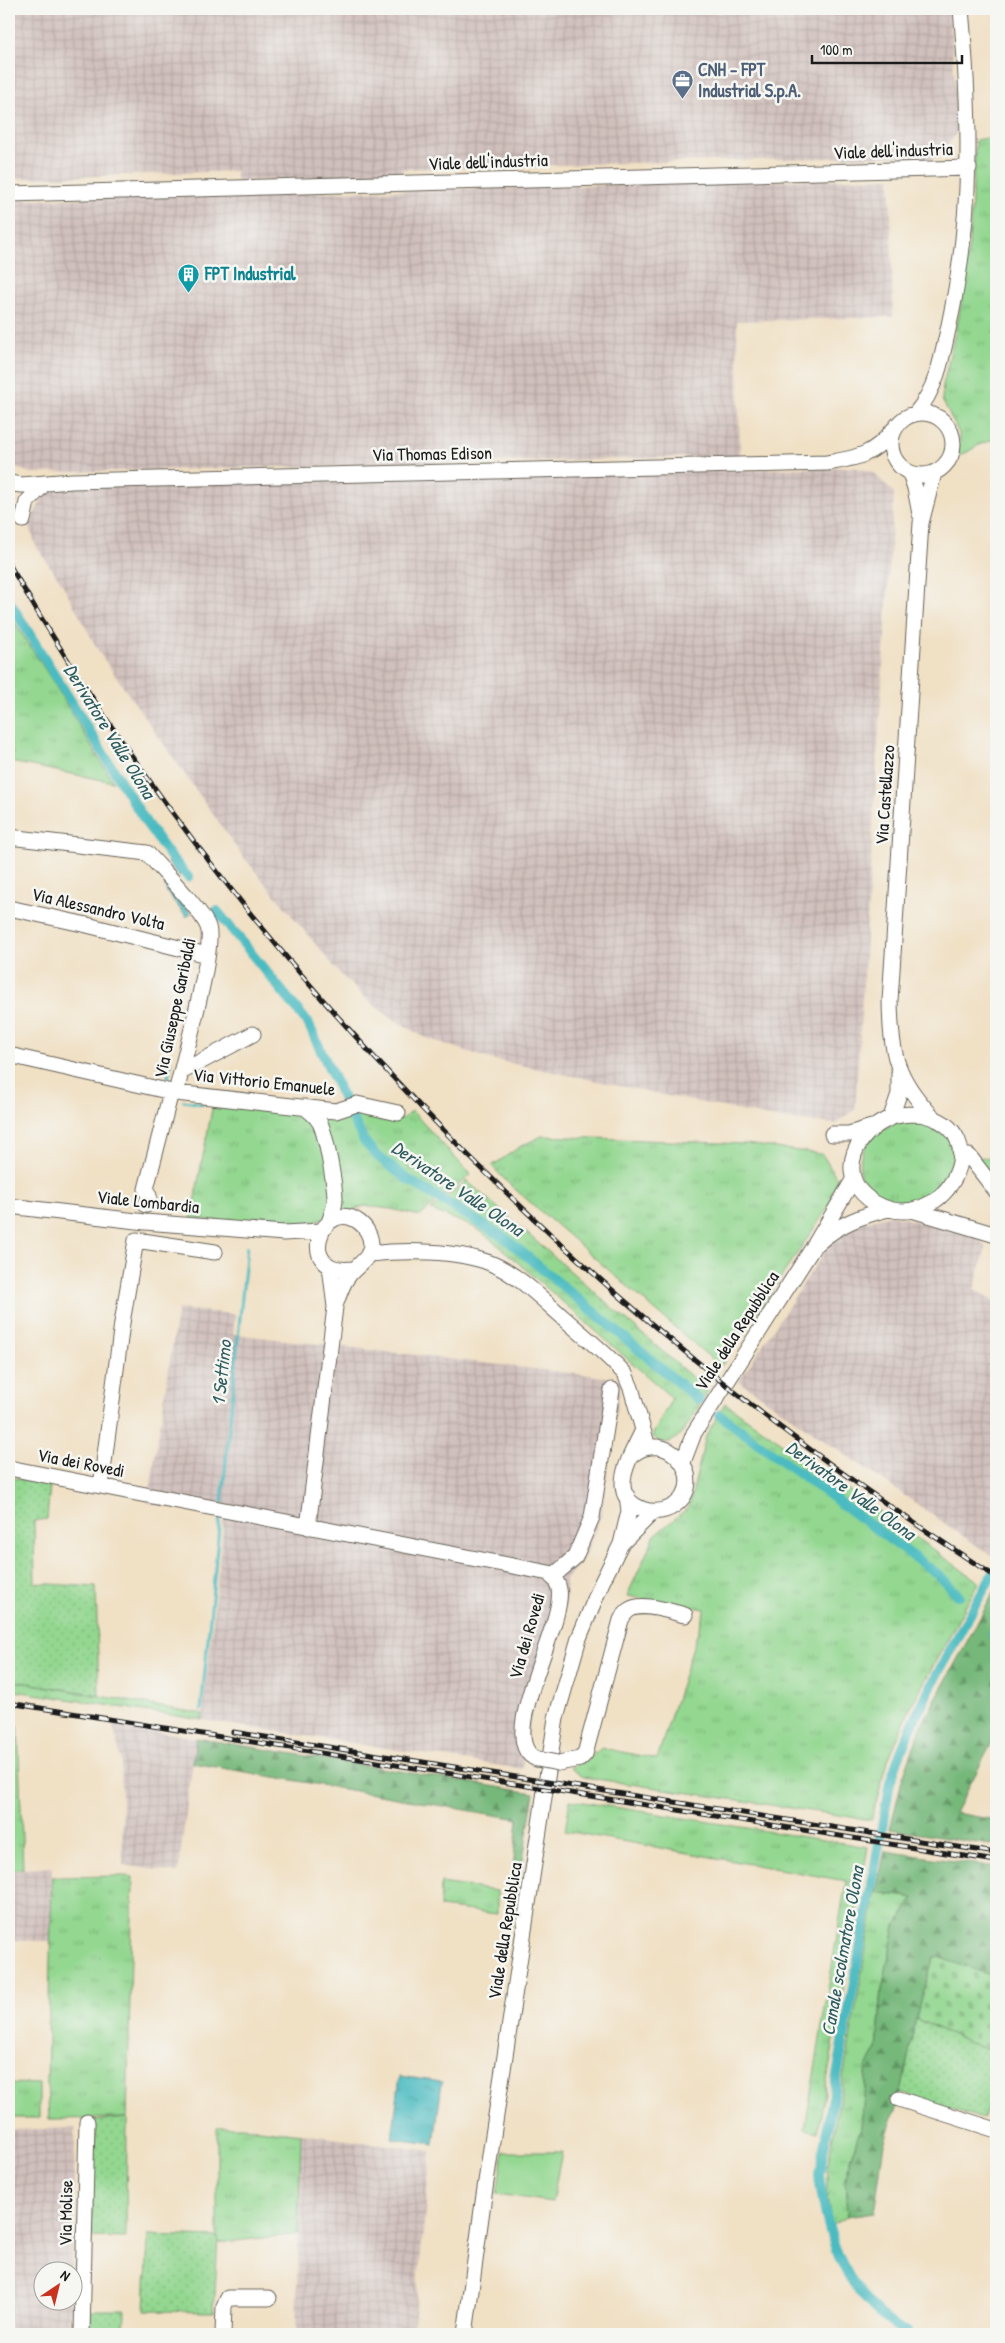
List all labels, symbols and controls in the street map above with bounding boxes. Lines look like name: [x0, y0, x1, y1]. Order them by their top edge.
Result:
scale bar: [812, 32, 962, 64]
text: 100 m: [820, 39, 853, 60]
place label: CNH - FPT Industrial S.p.A.: [698, 57, 801, 104]
office icon: CNH - FPT Industrial S.p.A.: [670, 68, 694, 99]
street label: Viale dell'industria: [833, 136, 953, 165]
street label: Viale dell'industria: [428, 147, 548, 176]
place label: FPT Industrial: [204, 261, 297, 286]
building icon: FPT Industrial: [177, 262, 201, 293]
street label: Via Thomas Edison: [372, 440, 492, 467]
water label: Derivatore Valle Olona: [58, 659, 163, 805]
street label: Via Castellazzo: [869, 744, 900, 846]
street label: Via Alessandro Volta: [29, 881, 167, 936]
street label: Via Giuseppe Garibaldi: [147, 935, 202, 1080]
street label: Via Vittorio Emanuele: [192, 1062, 337, 1101]
water label: Derivatore Valle Olona: [387, 1134, 531, 1243]
street label: Viale Lombardia: [96, 1184, 201, 1219]
street label: Viale della Repubblica: [688, 1266, 785, 1396]
water label: 1 Settimo: [205, 1338, 237, 1407]
water label: Derivatore Valle Olona: [781, 1434, 923, 1547]
street label: Via dei Rovedi: [35, 1442, 127, 1483]
street label: Via dei Rovedi: [502, 1590, 551, 1682]
street label: Viale della Repubblica: [481, 1861, 528, 2001]
water label: Canale scolmatore Olona: [814, 1862, 870, 2038]
street label: Via Molise: [52, 2180, 79, 2246]
north arrow: [32, 2260, 82, 2310]
text: N: [57, 2265, 75, 2285]

